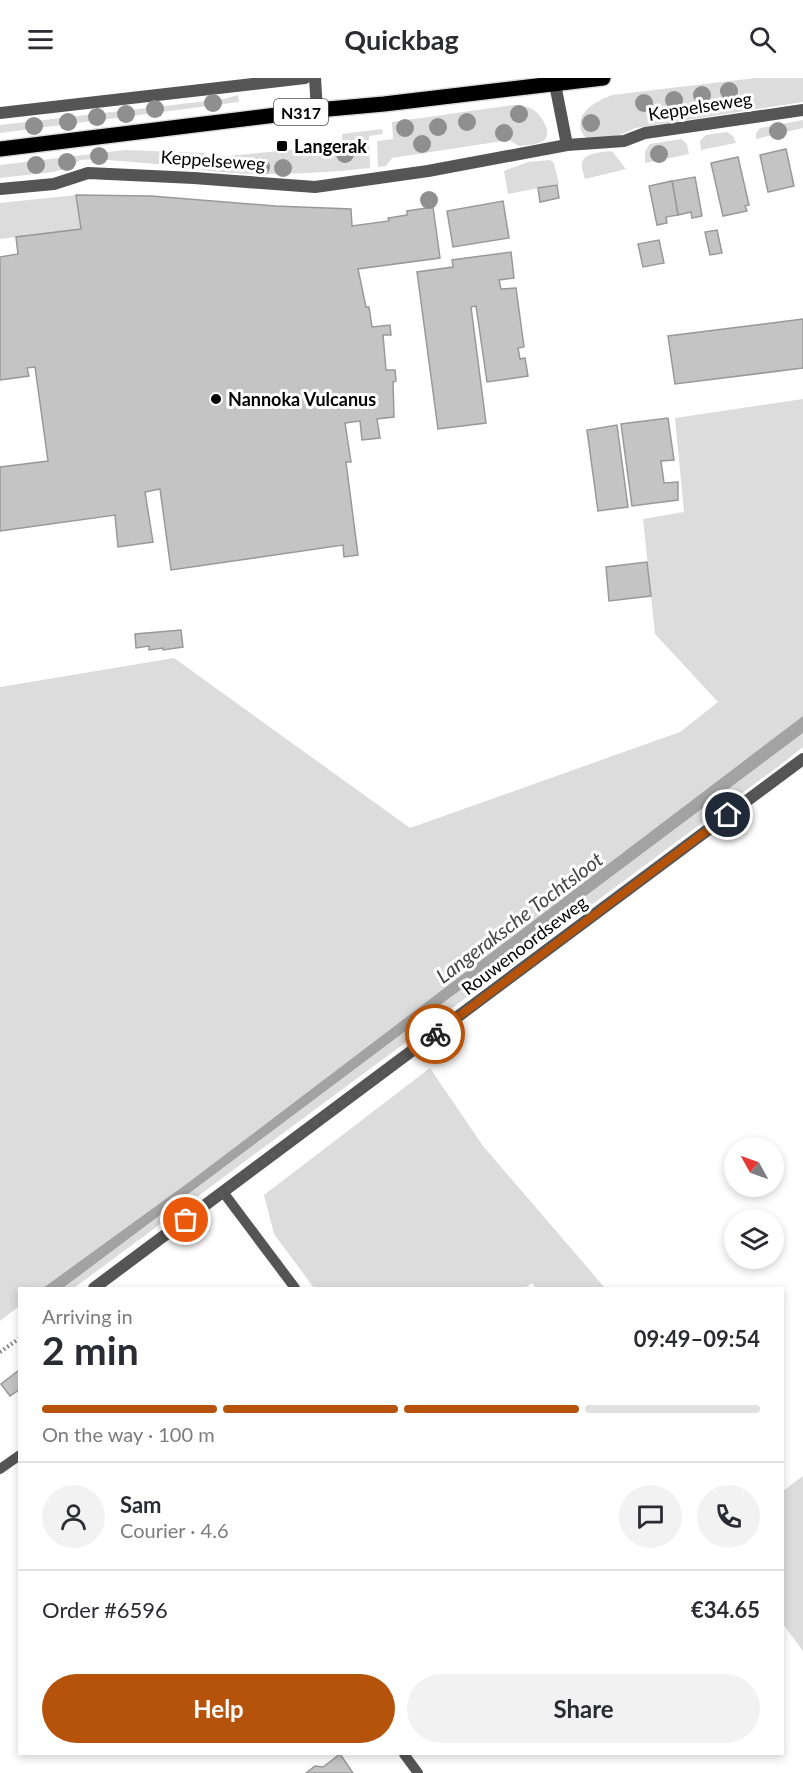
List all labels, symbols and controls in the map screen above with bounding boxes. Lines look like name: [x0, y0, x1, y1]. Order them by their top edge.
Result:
icon: menu: [24, 23, 57, 56]
text: Quickbag: [344, 23, 459, 56]
icon: search: [746, 23, 779, 56]
street label: Keppelseweg: [647, 87, 753, 125]
road number: N317: [274, 99, 328, 125]
place label: Langerak: [294, 135, 367, 157]
marker: Langerak: [275, 139, 289, 153]
street label: Keppelseweg: [160, 145, 266, 175]
place label: Nannoka Vulcanus: [228, 388, 376, 410]
marker: Nannoka Vulcanus: [209, 392, 223, 406]
pin: [702, 789, 753, 840]
icon: home: [711, 798, 744, 831]
water label: Langeraksche Tochtsloot: [431, 847, 607, 987]
street label: Rouwenoordseweg: [457, 891, 591, 999]
courier: [405, 1004, 465, 1064]
icon: bike: [419, 1018, 452, 1051]
north arrow: [724, 1137, 784, 1197]
map controls: [724, 1137, 784, 1269]
pin: [160, 1194, 211, 1245]
icon: bag: [169, 1203, 202, 1236]
button: layers: [724, 1209, 784, 1269]
text: Arriving in: [42, 1304, 133, 1328]
text: 09:49–09:54: [634, 1325, 760, 1352]
text: 2 min: [42, 1327, 139, 1373]
text: On the way · 100 m: [42, 1422, 215, 1446]
button: person: [42, 1485, 105, 1548]
button: chat: [619, 1485, 682, 1548]
button: phone: [697, 1485, 760, 1548]
text: Sam: [120, 1491, 162, 1518]
text: Courier · 4.6: [120, 1518, 229, 1542]
text: Order #6596: [42, 1596, 168, 1623]
text: €34.65: [691, 1596, 760, 1623]
button: Help: [42, 1674, 395, 1743]
button: Share: [407, 1674, 760, 1743]

